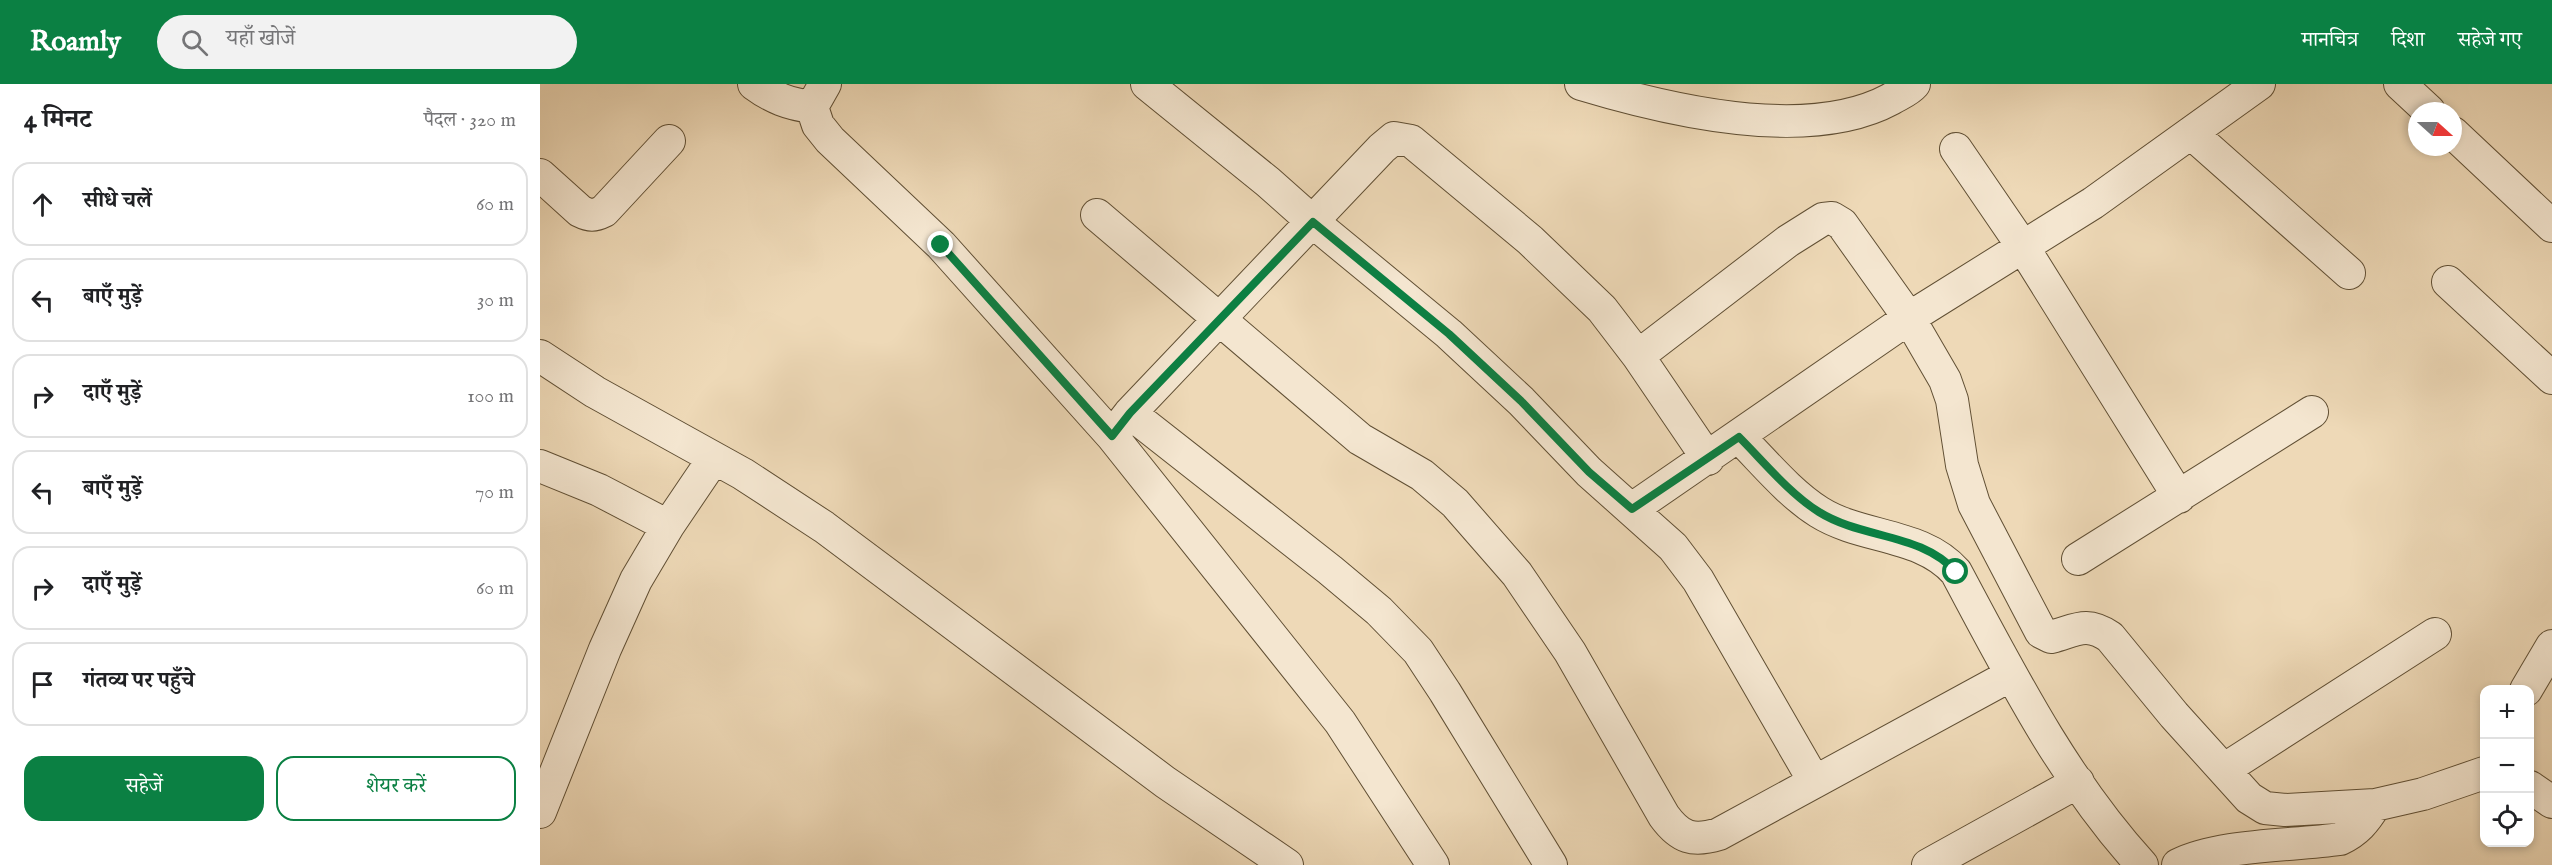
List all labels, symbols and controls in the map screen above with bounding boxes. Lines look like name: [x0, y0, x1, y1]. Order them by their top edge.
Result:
search box: [157, 15, 577, 69]
text: Roamly: [30, 25, 121, 60]
text: यहाँ खोजें: [226, 25, 295, 53]
icon: search: [178, 26, 211, 59]
text: मानचित्र: [2301, 27, 2358, 54]
text: दिशा: [2391, 27, 2425, 54]
text: सहेजे गए: [2458, 27, 2522, 54]
north arrow: [2408, 102, 2462, 156]
text: 4 मिनट: [24, 103, 92, 136]
text: पैदल · 320 m: [424, 108, 516, 133]
text: सीधे चलें: [83, 187, 152, 215]
icon: ahead: [26, 188, 59, 221]
text: 60 m: [476, 192, 514, 217]
route end: [927, 231, 953, 257]
text: बाएँ मुड़ें: [83, 283, 142, 311]
icon: left: [26, 284, 59, 317]
text: 30 m: [477, 288, 514, 313]
text: दाएँ मुड़ें: [83, 379, 142, 407]
icon: right: [26, 380, 59, 413]
text: 100 m: [467, 384, 514, 409]
text: बाएँ मुड़ें: [83, 475, 142, 503]
icon: left: [26, 476, 59, 509]
text: 70 m: [475, 480, 514, 505]
route start: [1942, 558, 1968, 584]
text: दाएँ मुड़ें: [83, 571, 142, 599]
icon: right: [26, 572, 59, 605]
text: 60 m: [476, 576, 514, 601]
text: गंतव्य पर पहुँचे: [83, 667, 194, 695]
icon: arrive: [26, 668, 59, 701]
map controls: [2480, 685, 2534, 847]
button: +: [2480, 685, 2534, 739]
button: −: [2480, 739, 2534, 793]
button: सहेजें: [24, 756, 264, 821]
button: शेयर करें: [276, 756, 516, 821]
button: locate: [2480, 793, 2534, 847]

